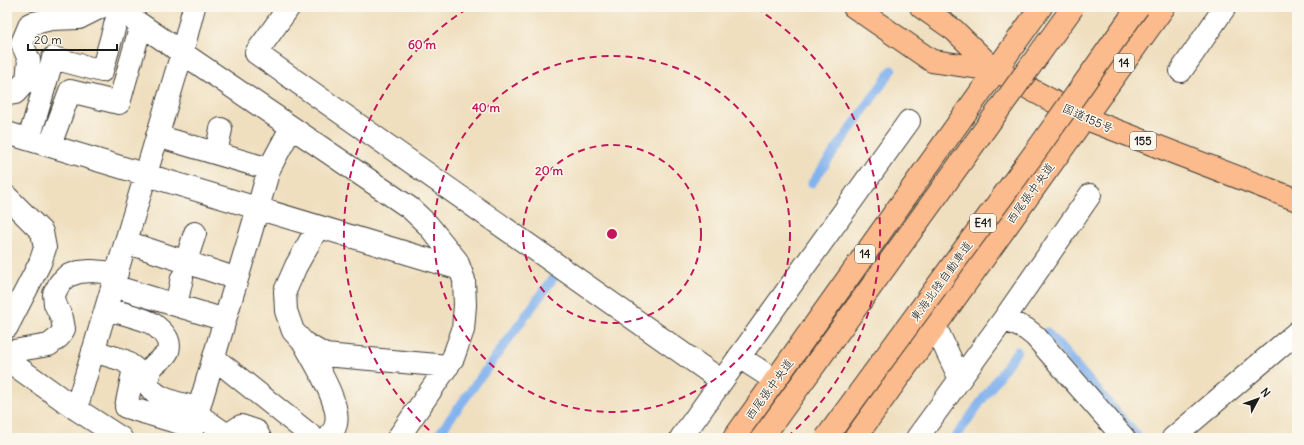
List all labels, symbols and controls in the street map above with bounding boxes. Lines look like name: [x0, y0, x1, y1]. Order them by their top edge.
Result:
scale bar: [28, 26, 117, 52]
text: 20 m: [34, 32, 62, 47]
text: 60 m: [408, 37, 437, 52]
road number: 14: [1114, 54, 1134, 72]
text: 40 m: [472, 100, 501, 115]
street label: 国道155号: [1060, 100, 1116, 136]
road number: 155: [1130, 132, 1156, 150]
street label: 西尾張中央道: [1003, 159, 1057, 227]
text: 20 m: [535, 163, 563, 178]
road number: E41: [970, 214, 996, 232]
centre of rings: [605, 227, 619, 241]
street label: 東海北陸自動車道: [907, 238, 975, 324]
road number: 14: [855, 245, 875, 263]
street label: 西尾張中央道: [742, 355, 796, 423]
north arrow: [1238, 379, 1278, 419]
text: N: [1258, 385, 1273, 400]

